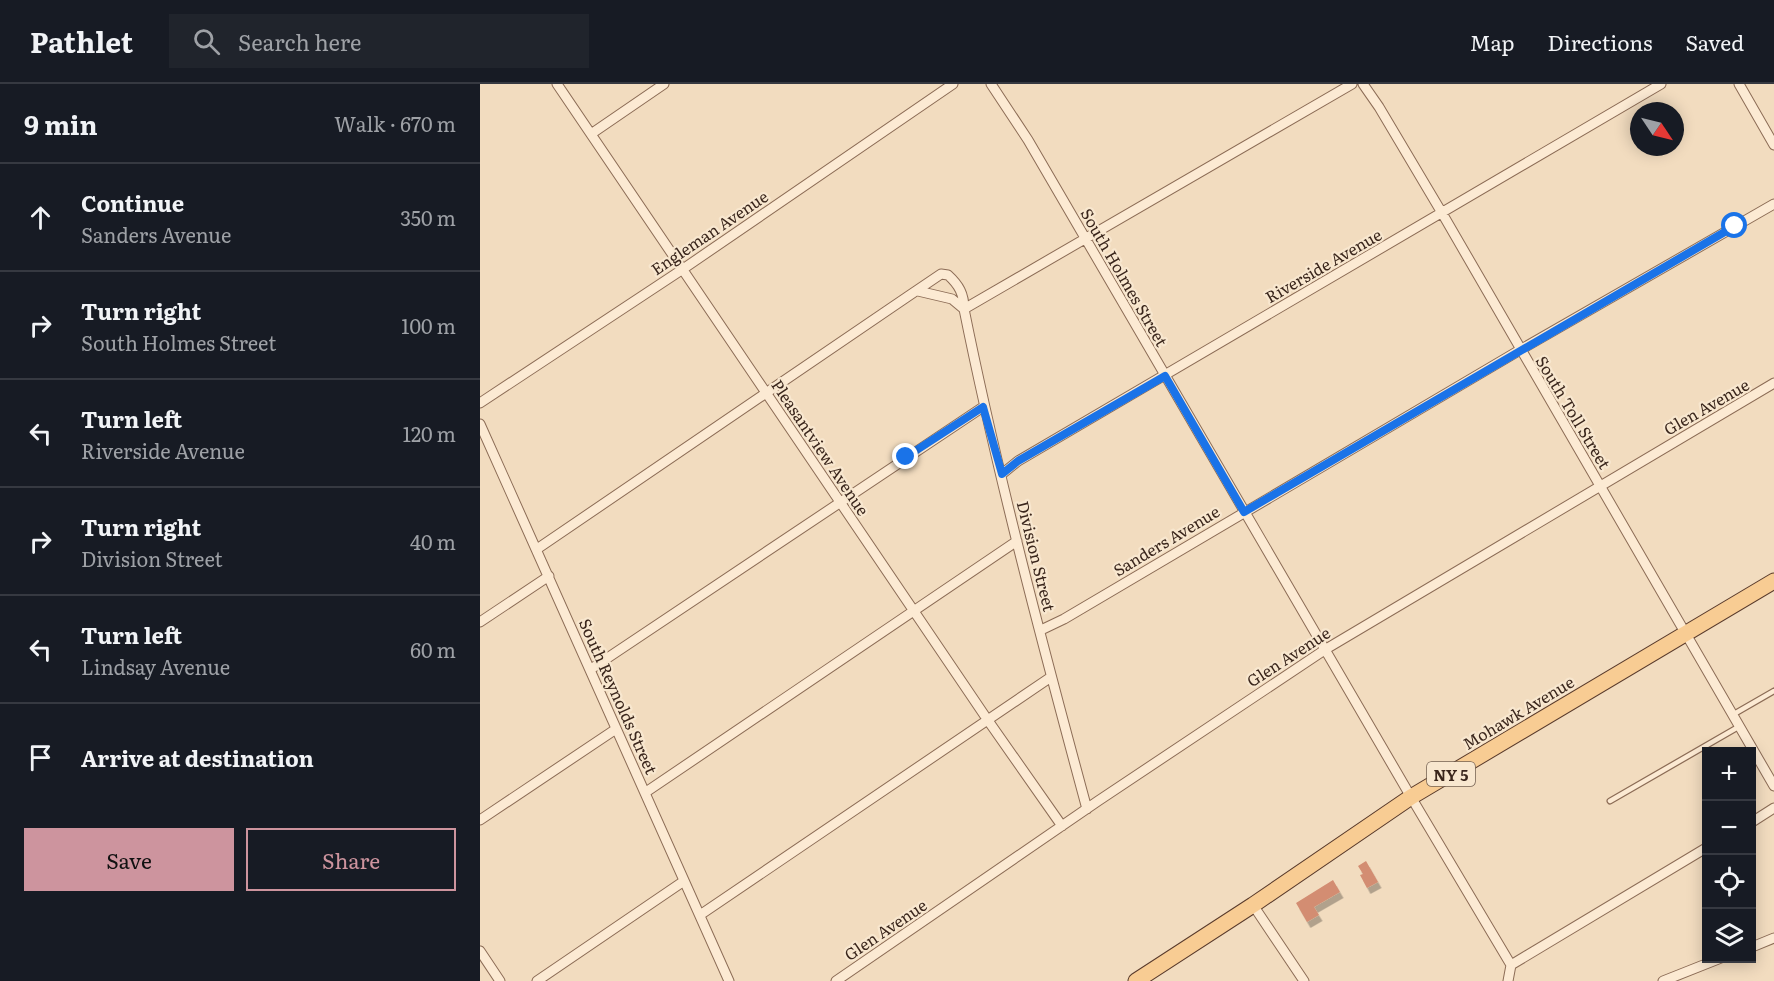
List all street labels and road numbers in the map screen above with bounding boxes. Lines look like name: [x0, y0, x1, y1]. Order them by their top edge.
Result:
street label: Engleman Avenue: [646, 184, 772, 280]
street label: South Holmes Street: [1076, 203, 1175, 351]
street label: Riverside Avenue: [1260, 222, 1386, 308]
street label: South Toll Street: [1531, 351, 1618, 474]
street label: Glen Avenue: [1659, 372, 1753, 440]
street label: Pleasantview Avenue: [766, 374, 876, 520]
street label: Division Street: [1012, 498, 1062, 614]
street label: Sanders Avenue: [1108, 499, 1224, 581]
street label: South Reynolds Street: [574, 614, 664, 778]
street label: Glen Avenue: [1241, 620, 1335, 692]
street label: Mohawk Avenue: [1458, 669, 1578, 755]
road number: NY 5: [1427, 762, 1475, 786]
street label: Glen Avenue: [839, 892, 931, 966]

